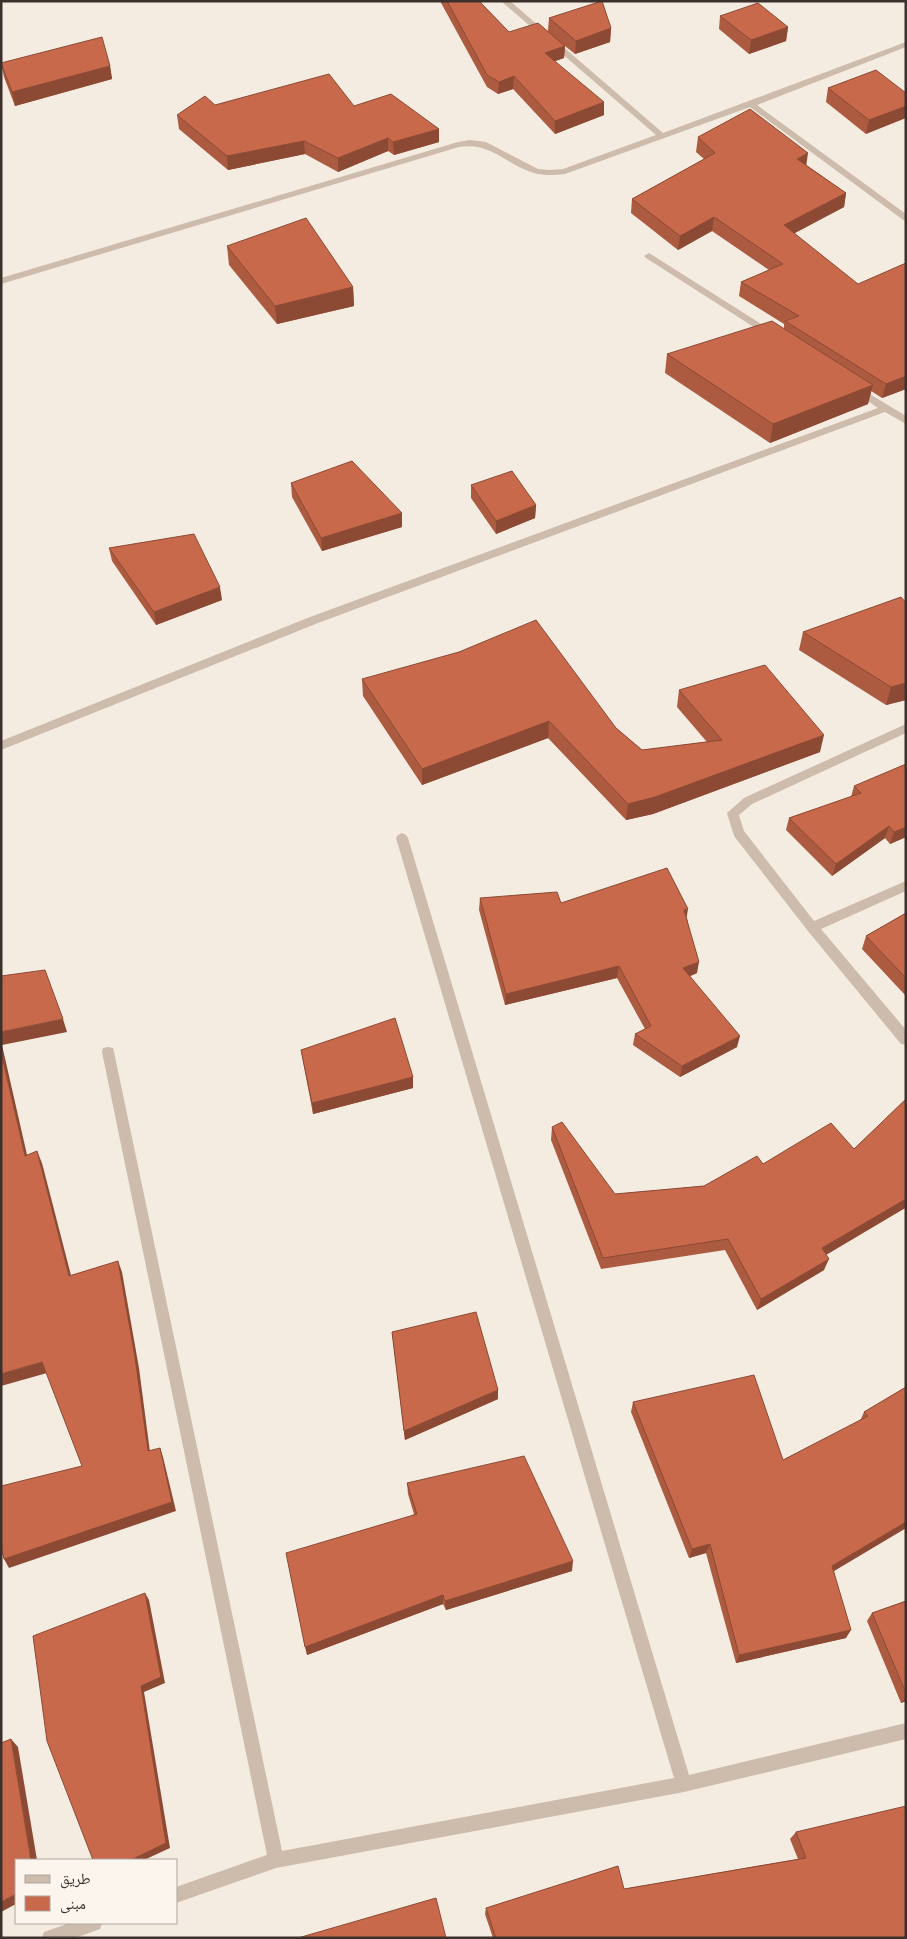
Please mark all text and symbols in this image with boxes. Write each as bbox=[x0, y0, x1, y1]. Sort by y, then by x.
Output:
legend bbox=[15, 1859, 178, 1924]
text: طريق bbox=[60, 1869, 91, 1889]
text: مبنى bbox=[60, 1894, 86, 1914]

